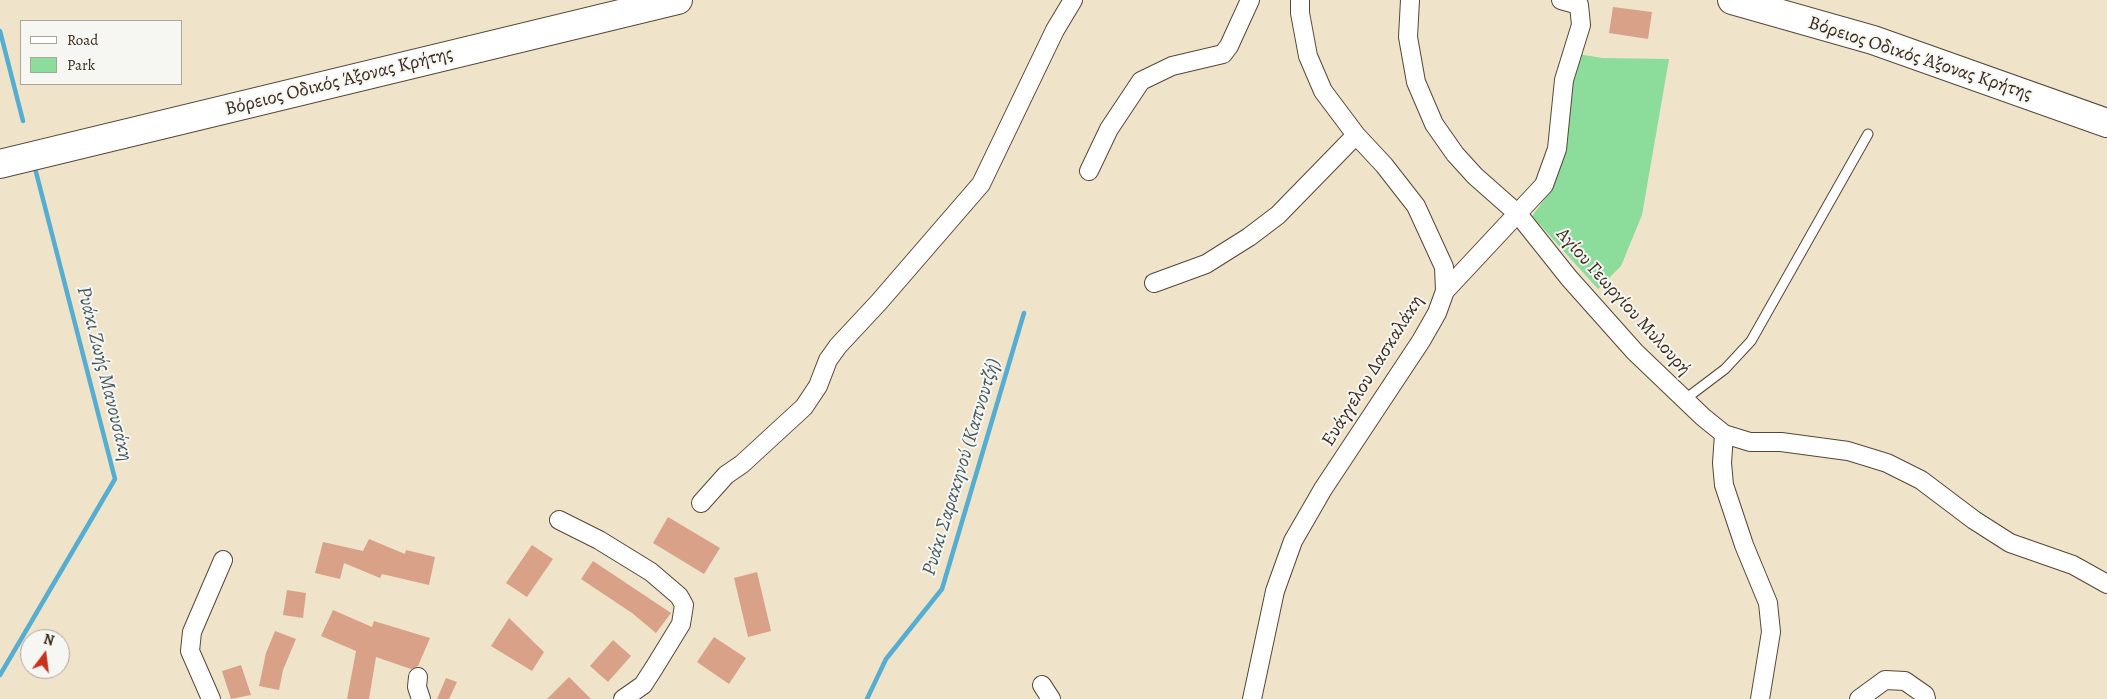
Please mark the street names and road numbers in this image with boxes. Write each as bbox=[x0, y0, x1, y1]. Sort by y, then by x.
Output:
street label: Βόρειος Οδικός Άξονας Κρήτης bbox=[1805, 12, 2035, 106]
street label: Βόρειος Οδικός Άξονας Κρήτης bbox=[223, 43, 455, 121]
street label: Αγίου Γεωργίου Μυλουρή bbox=[1551, 223, 1695, 381]
street label: Ευάγγελου Δασκαλάκη bbox=[1317, 291, 1429, 451]

